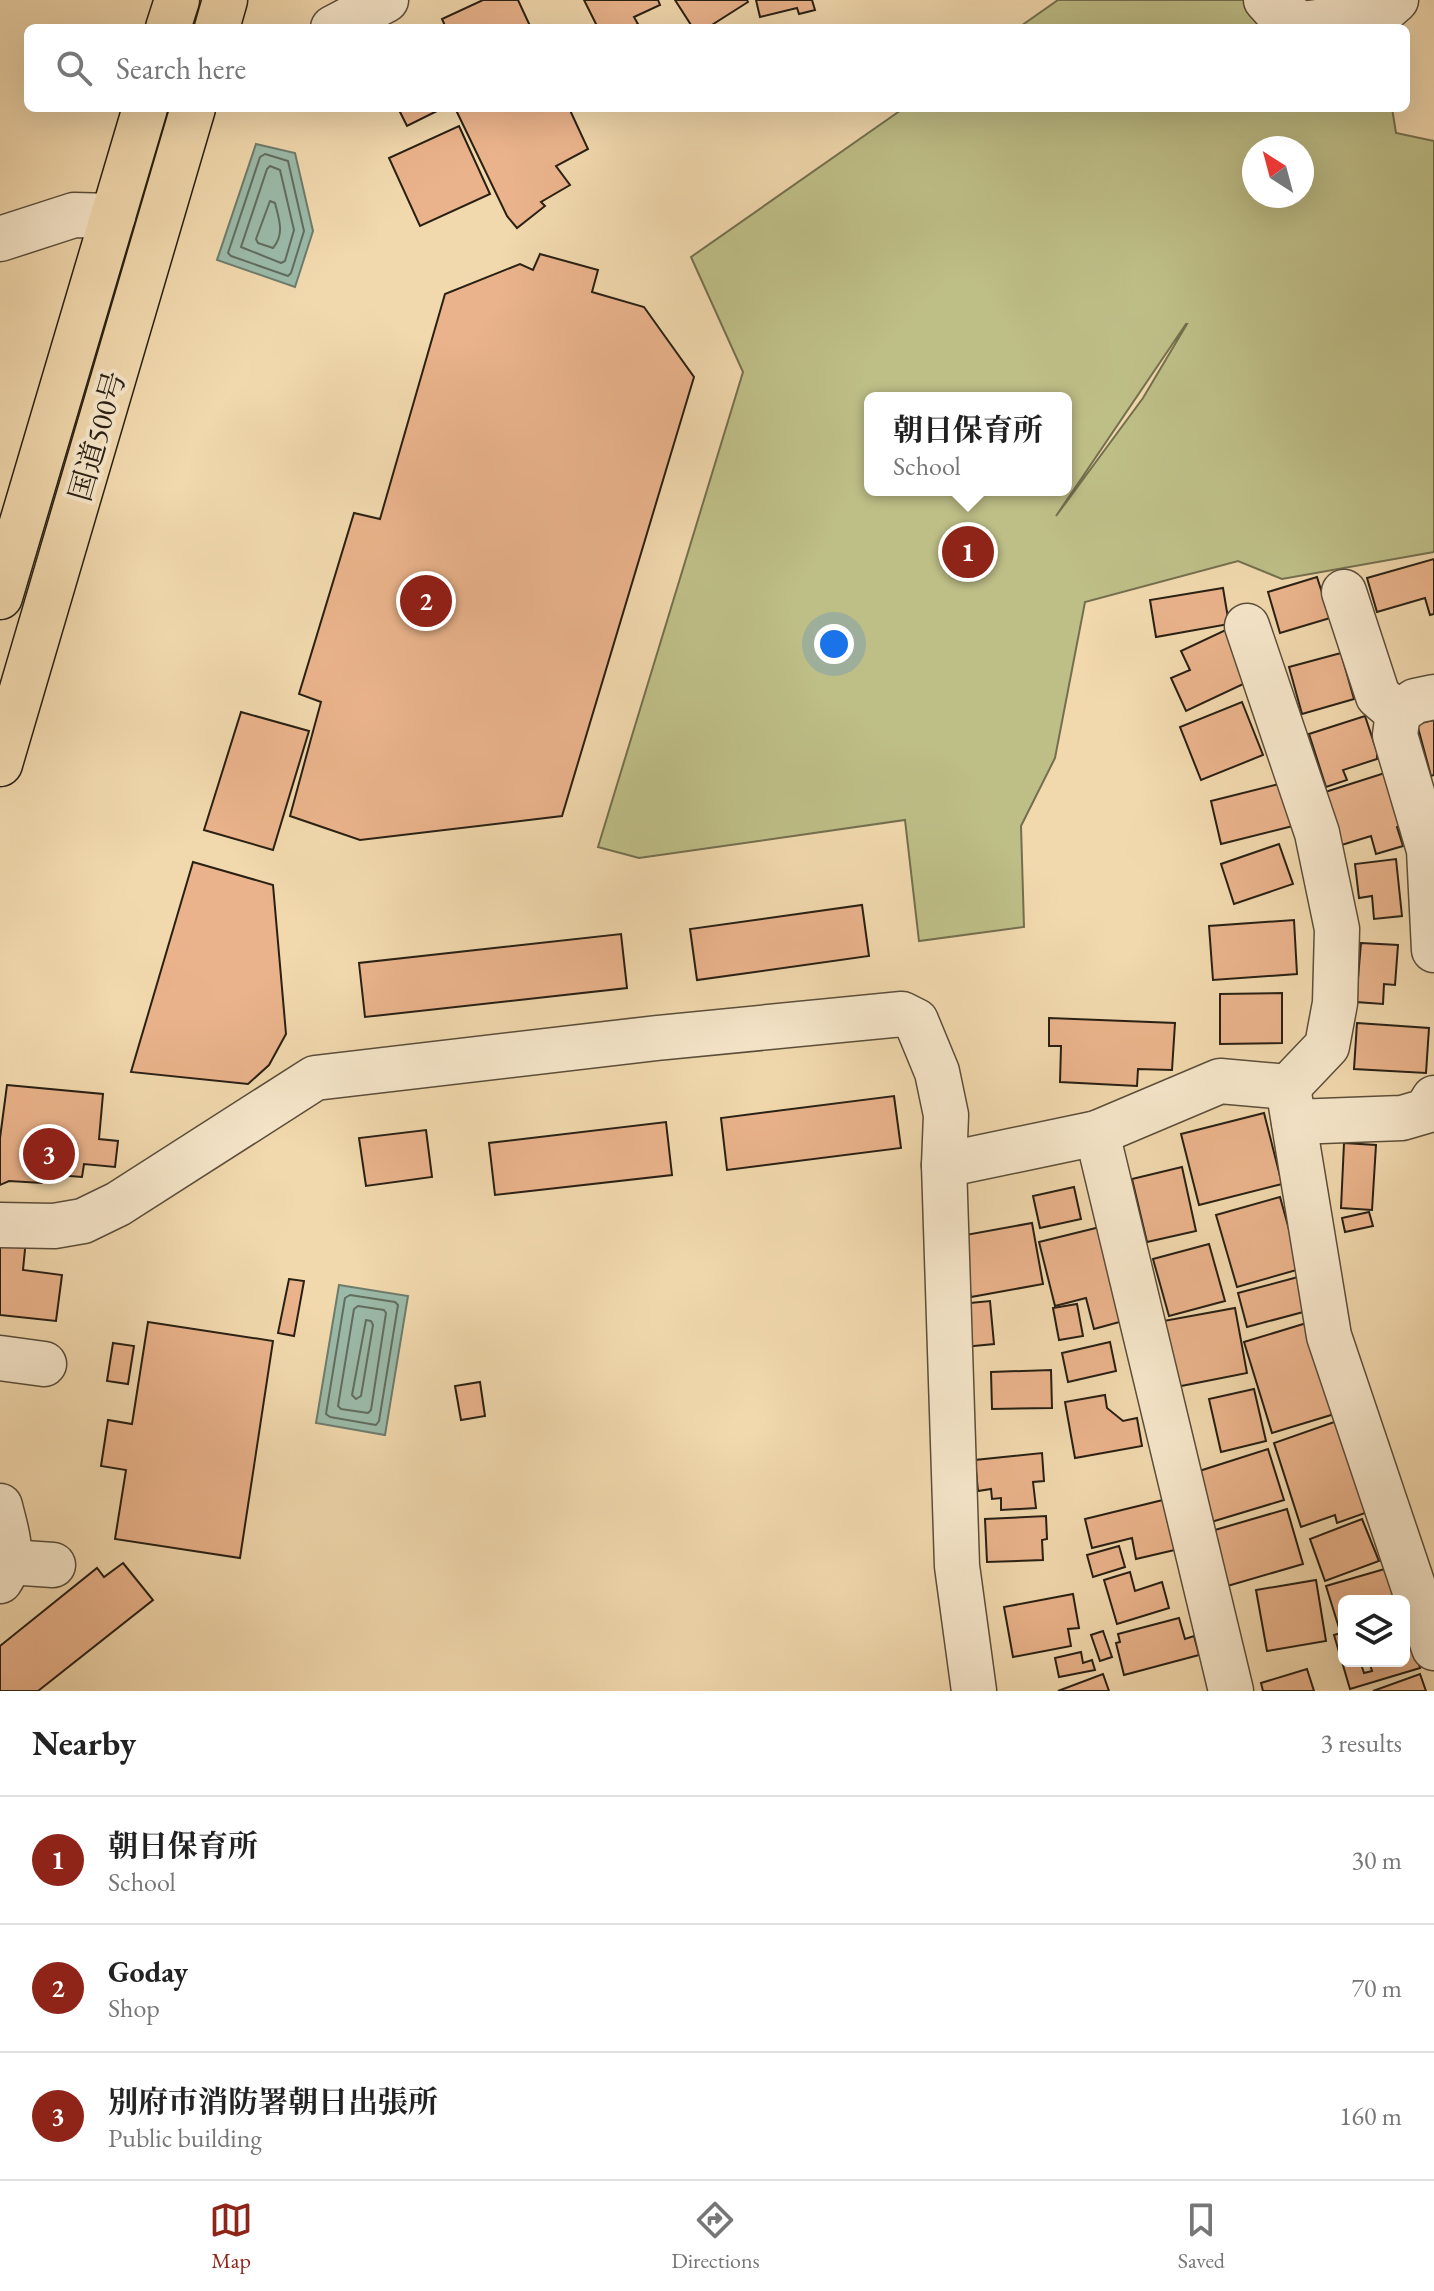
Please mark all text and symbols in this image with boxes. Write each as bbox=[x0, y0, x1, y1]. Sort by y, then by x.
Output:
search box bbox=[24, 24, 1410, 112]
icon: search bbox=[52, 46, 96, 90]
text: Search here bbox=[116, 49, 246, 88]
north arrow bbox=[1242, 136, 1314, 208]
street label: 国道500号 bbox=[60, 367, 134, 505]
popup bbox=[864, 392, 1072, 496]
text: 朝日保育所 bbox=[893, 410, 1043, 449]
text: School bbox=[893, 449, 961, 483]
pin: 1 bbox=[942, 522, 994, 582]
pin: 2 bbox=[400, 571, 452, 631]
your location bbox=[814, 624, 854, 664]
pin: 3 bbox=[23, 1124, 75, 1184]
map controls bbox=[1338, 1595, 1410, 1667]
button: layers bbox=[1338, 1595, 1410, 1667]
text: Nearby bbox=[32, 1721, 136, 1765]
text: 3 results bbox=[1321, 1726, 1402, 1760]
text: 朝日保育所 bbox=[108, 1826, 258, 1865]
text: 1 bbox=[51, 1843, 65, 1877]
text: 30 m bbox=[1352, 1843, 1402, 1877]
text: School bbox=[108, 1865, 176, 1899]
text: Goday bbox=[108, 1952, 188, 1991]
text: 2 bbox=[51, 1971, 65, 2005]
text: 70 m bbox=[1352, 1971, 1402, 2005]
text: Shop bbox=[108, 1991, 160, 2025]
text: 別府市消防署朝日出張所 bbox=[108, 2082, 438, 2121]
text: 3 bbox=[51, 2099, 65, 2133]
text: 160 m bbox=[1339, 2099, 1402, 2133]
text: Public building bbox=[108, 2121, 262, 2155]
tab: Map bbox=[209, 2198, 253, 2275]
tab: Directions bbox=[671, 2198, 760, 2275]
tab: Saved bbox=[1178, 2198, 1225, 2275]

